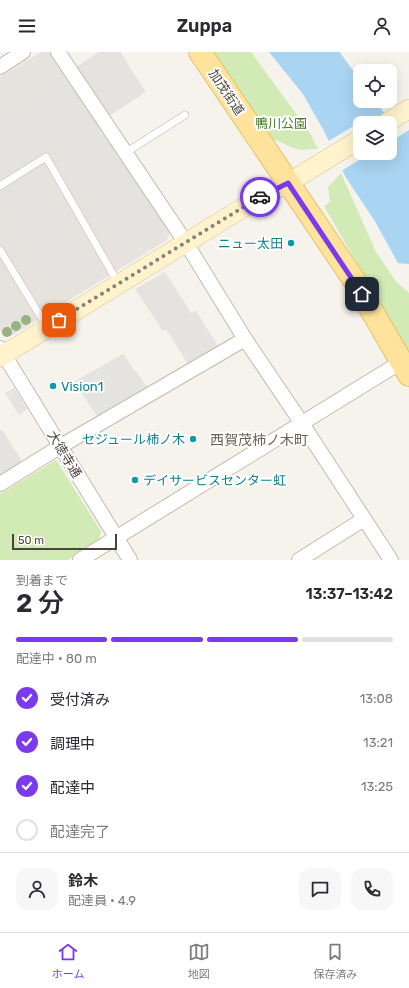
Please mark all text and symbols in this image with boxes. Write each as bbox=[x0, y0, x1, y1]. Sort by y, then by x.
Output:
icon: menu bbox=[16, 15, 38, 37]
text: Zuppa bbox=[177, 15, 232, 37]
icon: person bbox=[371, 15, 393, 37]
map controls bbox=[353, 64, 397, 160]
button: locate bbox=[353, 64, 397, 108]
street label: 加茂街道 bbox=[206, 67, 247, 118]
park label: 鴨川公園 bbox=[255, 116, 307, 131]
button: layers bbox=[353, 116, 397, 160]
courier bbox=[240, 177, 280, 217]
icon: car bbox=[249, 186, 271, 208]
place label: ニュー太田 bbox=[218, 236, 283, 251]
marker: ニュー太田 bbox=[286, 238, 296, 248]
pin bbox=[345, 277, 379, 311]
icon: home bbox=[351, 283, 373, 305]
pin bbox=[42, 303, 76, 337]
icon: bag bbox=[48, 309, 70, 331]
place label: Vision1 bbox=[61, 379, 103, 394]
marker: Vision1 bbox=[48, 381, 58, 391]
street label: 大徳寺通 bbox=[45, 428, 84, 480]
place label: セジュール柿ノ木 bbox=[82, 432, 185, 447]
district label: 西賀茂柿ノ木町 bbox=[210, 432, 308, 449]
marker: セジュール柿ノ木 bbox=[188, 434, 198, 444]
place label: デイサービスセンター虹 bbox=[143, 473, 286, 488]
marker: デイサービスセンター虹 bbox=[130, 475, 140, 485]
scale bar bbox=[12, 532, 117, 551]
text: 50 m bbox=[18, 534, 44, 547]
text: 到着まで bbox=[16, 573, 68, 588]
text: 13:37–13:42 bbox=[306, 585, 393, 603]
text: 2 分 bbox=[16, 588, 64, 619]
text: 配達中 · 80 m bbox=[16, 651, 97, 666]
icon: check bbox=[16, 687, 38, 709]
text: 受付済み bbox=[50, 691, 110, 709]
text: 13:08 bbox=[360, 691, 393, 706]
icon: check bbox=[16, 731, 38, 753]
text: 調理中 bbox=[50, 735, 95, 753]
text: 13:21 bbox=[363, 735, 393, 750]
icon: check bbox=[16, 775, 38, 797]
text: 配達中 bbox=[50, 779, 95, 797]
text: 13:25 bbox=[361, 779, 393, 794]
text: 配達完了 bbox=[50, 823, 110, 841]
button: person bbox=[16, 868, 58, 910]
button: chat bbox=[299, 868, 341, 910]
button: phone bbox=[351, 868, 393, 910]
text: 鈴木 bbox=[68, 872, 98, 890]
text: 配達員 · 4.9 bbox=[68, 893, 136, 908]
tab: ホーム bbox=[52, 941, 84, 981]
tab: 地図 bbox=[188, 941, 210, 981]
tab: 保存済み bbox=[313, 941, 357, 981]

